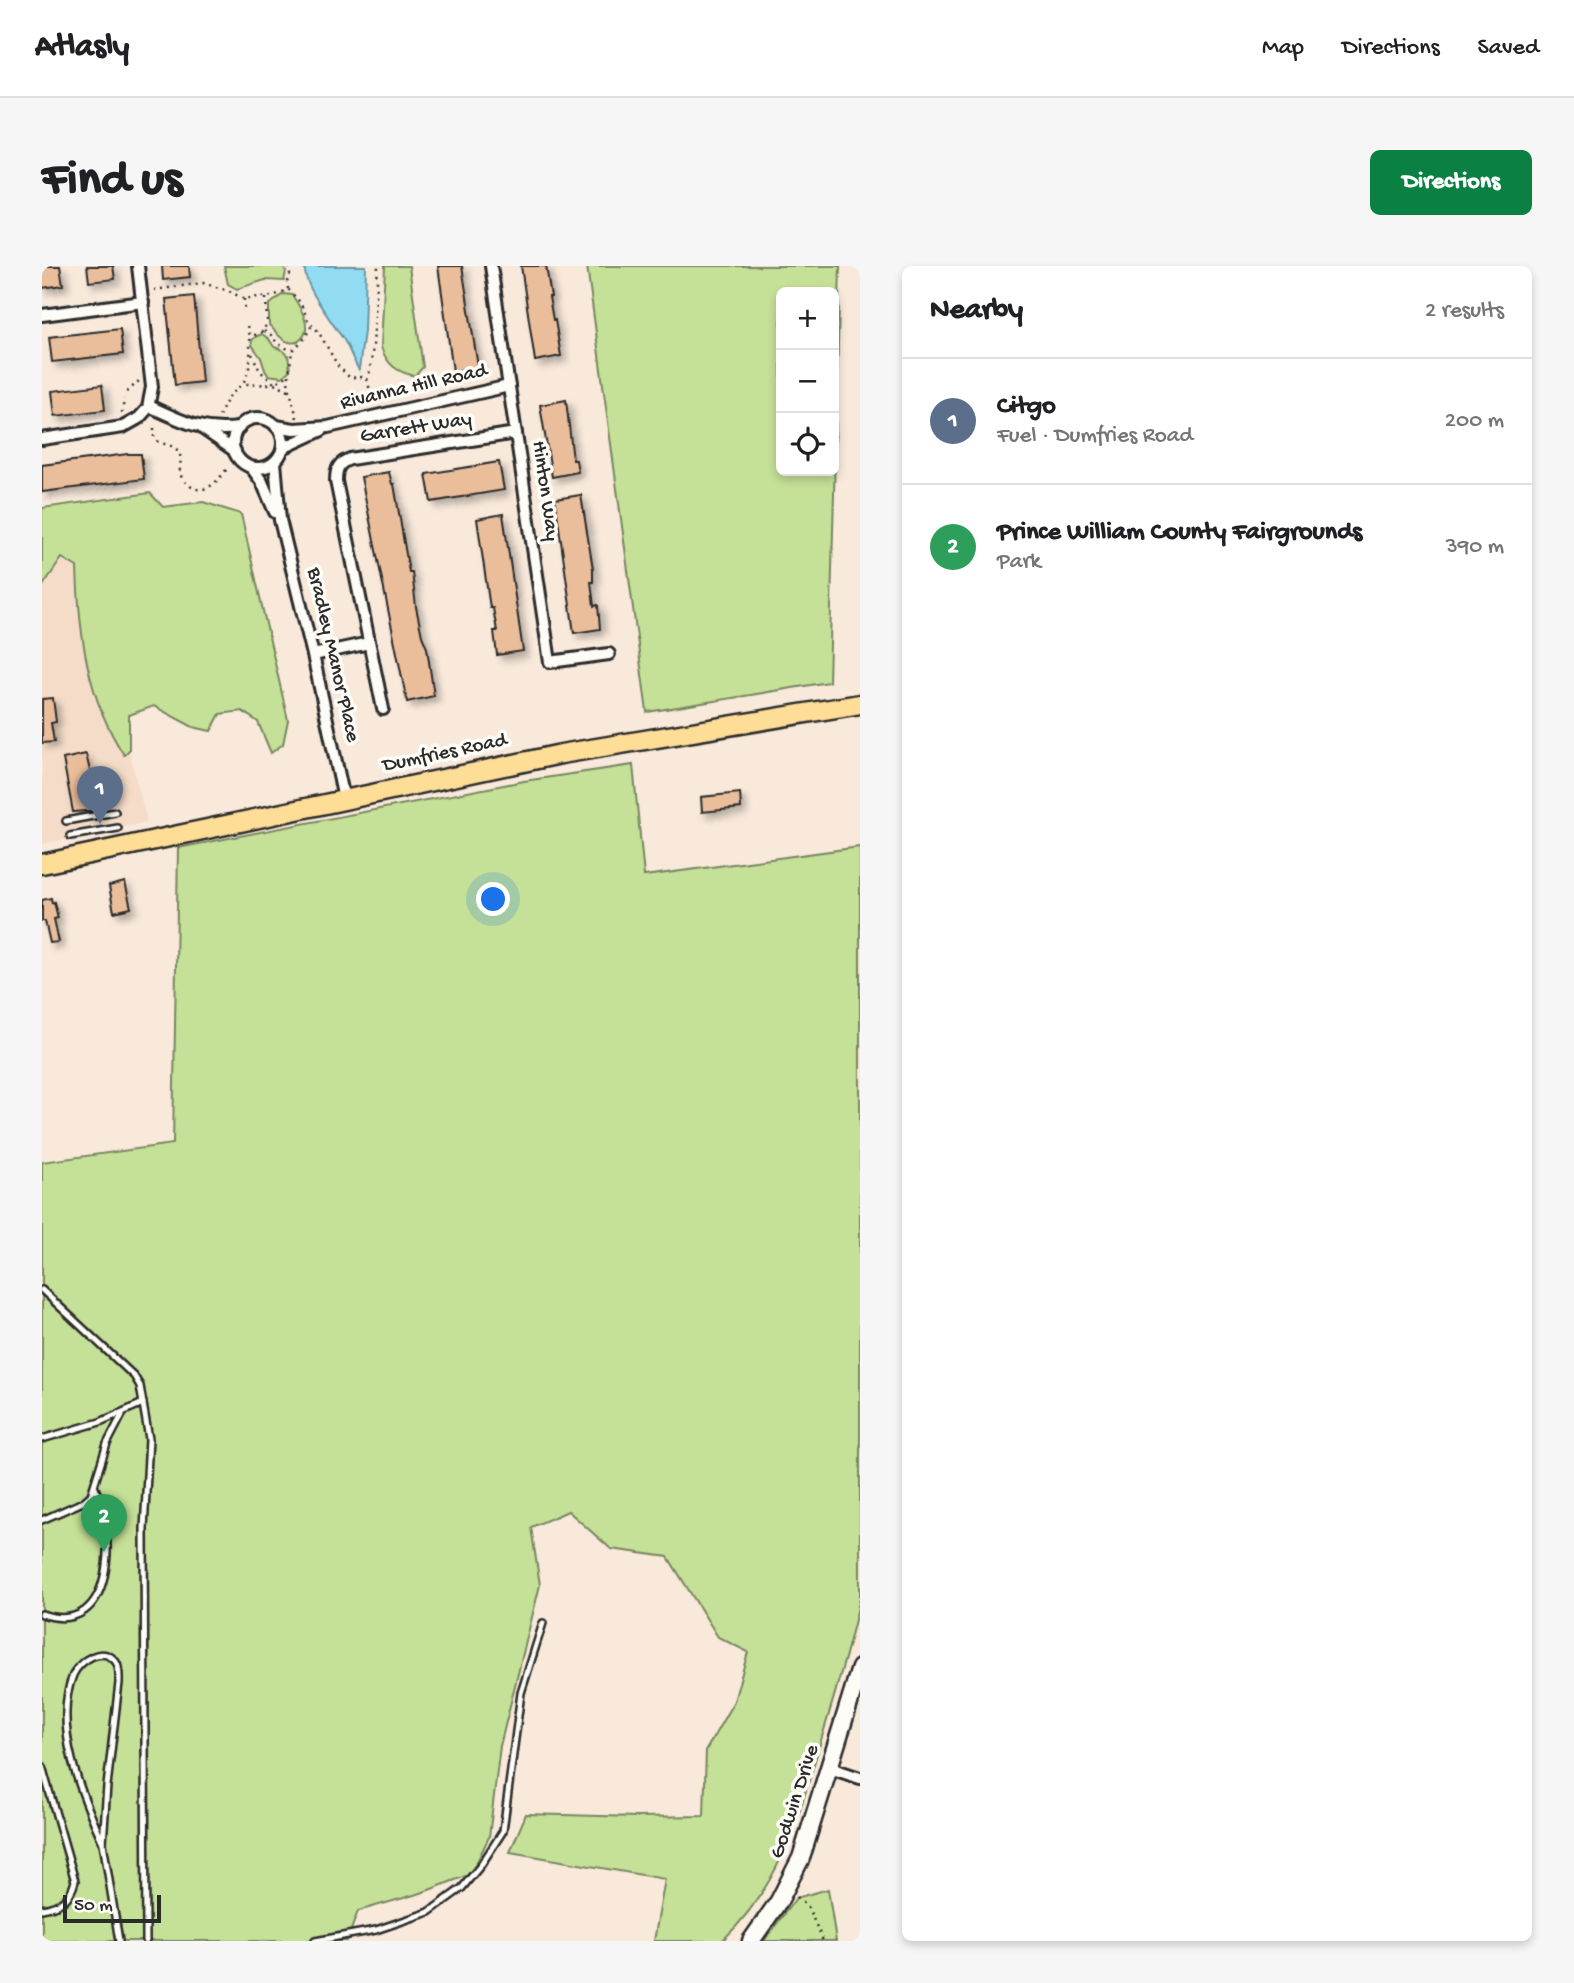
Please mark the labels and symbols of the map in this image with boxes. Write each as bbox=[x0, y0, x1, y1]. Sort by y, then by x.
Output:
street label: Rivanna Hill Road bbox=[338, 359, 491, 417]
street label: Garrett Way bbox=[358, 408, 474, 450]
street label: Hinton Way bbox=[525, 439, 563, 543]
street label: Bradley Manor Place bbox=[300, 564, 364, 746]
street label: Dumfries Road bbox=[379, 728, 511, 780]
pin: 1 bbox=[77, 766, 123, 824]
your location bbox=[476, 882, 510, 916]
pin: 2 bbox=[81, 1494, 127, 1552]
street label: Godwin Drive bbox=[766, 1741, 826, 1862]
scale bar bbox=[63, 1892, 161, 1924]

